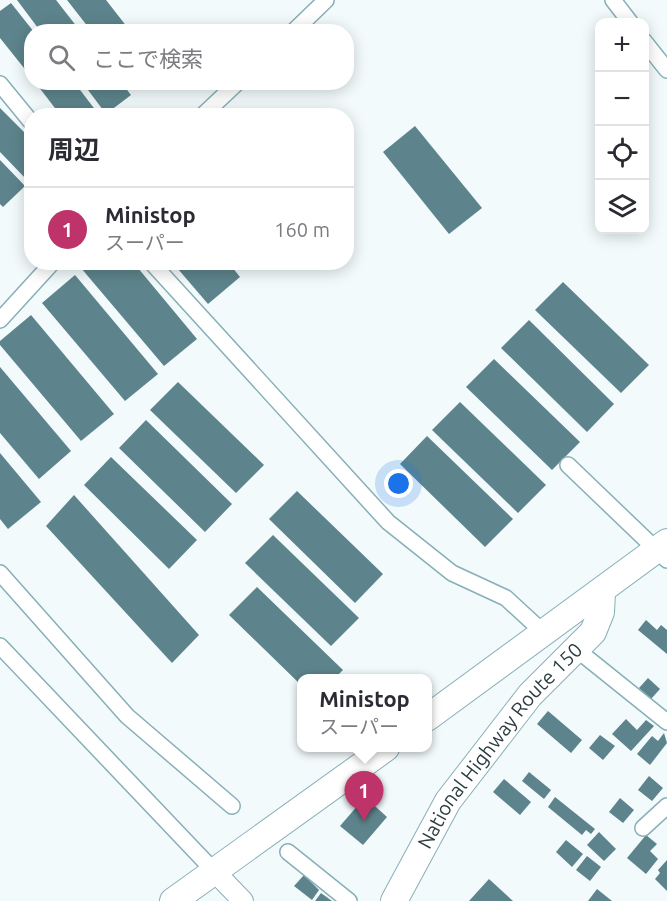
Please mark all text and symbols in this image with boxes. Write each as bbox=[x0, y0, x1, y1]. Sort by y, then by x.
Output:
map controls bbox=[595, 18, 649, 234]
button: + bbox=[595, 18, 649, 72]
search box bbox=[24, 24, 354, 90]
icon: search bbox=[45, 41, 78, 74]
text: ここで検索 bbox=[93, 46, 203, 71]
button: − bbox=[595, 72, 649, 126]
button: locate bbox=[595, 126, 649, 180]
text: 周辺 bbox=[48, 135, 100, 164]
button: layers bbox=[595, 180, 649, 234]
text: Ministop bbox=[105, 202, 196, 227]
text: 1 bbox=[62, 218, 73, 241]
text: 160 m bbox=[274, 218, 330, 241]
text: スーパー bbox=[105, 231, 185, 254]
your location bbox=[384, 469, 413, 498]
street label: National Highway Route 150 bbox=[413, 638, 587, 852]
popup bbox=[297, 674, 432, 752]
text: Ministop bbox=[319, 686, 410, 711]
text: スーパー bbox=[319, 715, 399, 738]
pin: 1 bbox=[344, 772, 384, 821]

